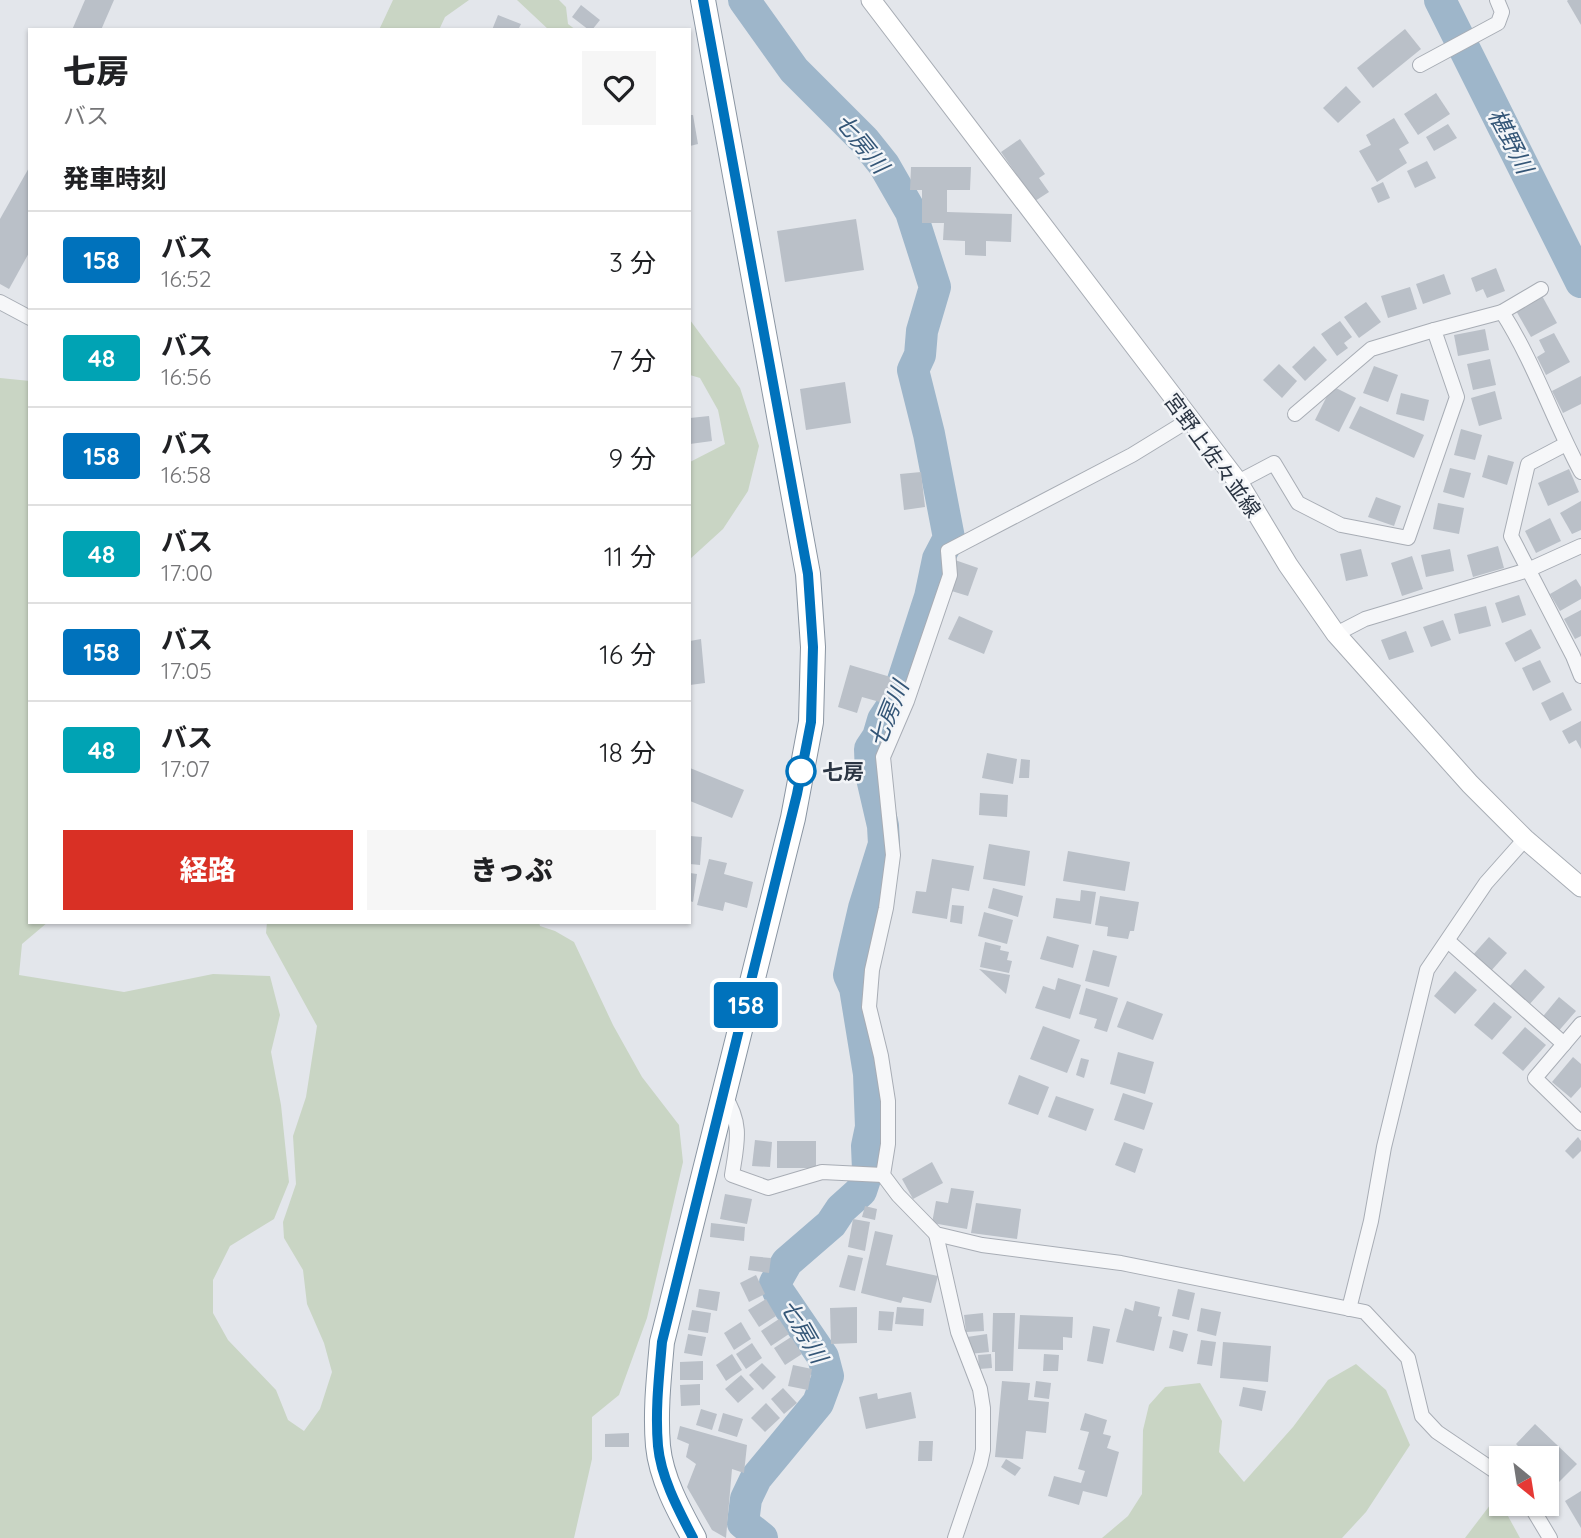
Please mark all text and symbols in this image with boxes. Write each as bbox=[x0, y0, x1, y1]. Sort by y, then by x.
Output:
text: 七房 bbox=[63, 50, 129, 91]
button: heart bbox=[582, 51, 656, 125]
text: バス bbox=[63, 101, 109, 130]
water label: 椹野川 bbox=[1482, 104, 1541, 181]
water label: 七房川 bbox=[829, 107, 897, 181]
text: 発車時刻 bbox=[63, 162, 167, 195]
text: バス bbox=[161, 231, 213, 264]
text: 158 bbox=[83, 245, 120, 275]
text: 3 分 bbox=[609, 246, 656, 279]
text: 16:52 bbox=[161, 264, 211, 293]
text: バス bbox=[161, 329, 213, 362]
text: 48 bbox=[88, 343, 115, 373]
text: 7 分 bbox=[610, 344, 656, 377]
text: 16:56 bbox=[161, 362, 211, 391]
street label: 宮野上佐々並線 bbox=[1159, 388, 1267, 522]
text: バス bbox=[161, 427, 213, 460]
text: 158 bbox=[83, 441, 120, 471]
text: 9 分 bbox=[608, 442, 656, 475]
text: 16:58 bbox=[161, 460, 211, 489]
text: バス bbox=[161, 525, 213, 558]
text: 48 bbox=[88, 539, 115, 569]
text: 11 分 bbox=[604, 540, 656, 573]
text: 17:00 bbox=[161, 558, 213, 587]
text: バス bbox=[161, 623, 213, 656]
text: 158 bbox=[83, 637, 120, 667]
text: 16 分 bbox=[599, 638, 656, 671]
text: 17:05 bbox=[161, 656, 212, 685]
water label: 七房川 bbox=[862, 674, 915, 751]
text: バス bbox=[161, 721, 213, 754]
text: 48 bbox=[88, 735, 115, 765]
text: 18 分 bbox=[599, 736, 656, 769]
text: 17:07 bbox=[161, 754, 210, 783]
marker: 七房 bbox=[786, 756, 816, 786]
place label: 七房 bbox=[822, 758, 864, 784]
button: 経路 bbox=[63, 830, 353, 910]
button: きっぷ bbox=[367, 830, 656, 910]
line badge: 158 bbox=[706, 982, 786, 1028]
text: 158 bbox=[728, 990, 764, 1020]
water label: 七房川 bbox=[774, 1294, 835, 1371]
north arrow bbox=[1489, 1446, 1559, 1516]
map controls bbox=[1489, 1446, 1559, 1516]

